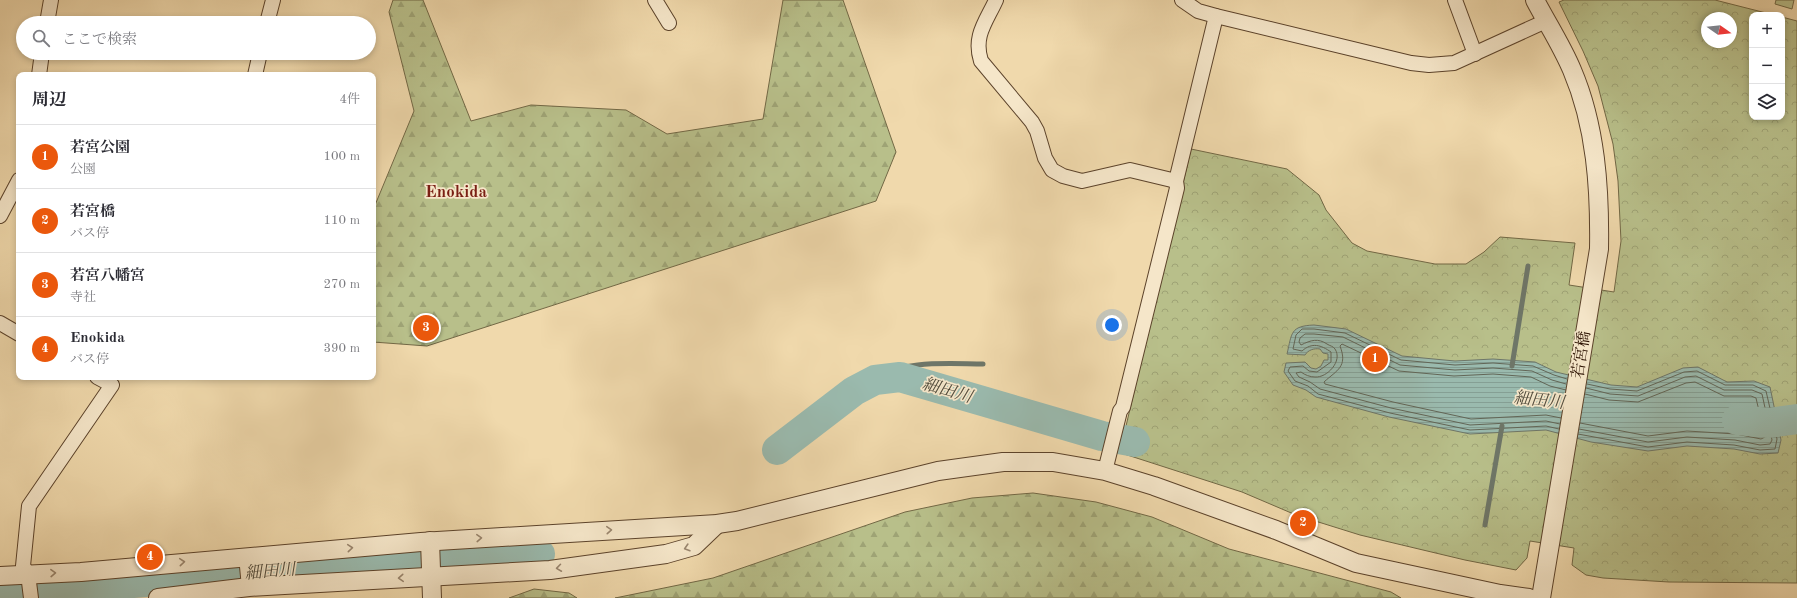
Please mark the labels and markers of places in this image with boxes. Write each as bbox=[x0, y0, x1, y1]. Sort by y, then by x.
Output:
pin: 3 bbox=[413, 313, 439, 343]
pin: 1 bbox=[1362, 344, 1388, 374]
pin: 2 bbox=[1290, 508, 1316, 538]
pin: 4 bbox=[137, 542, 163, 572]

